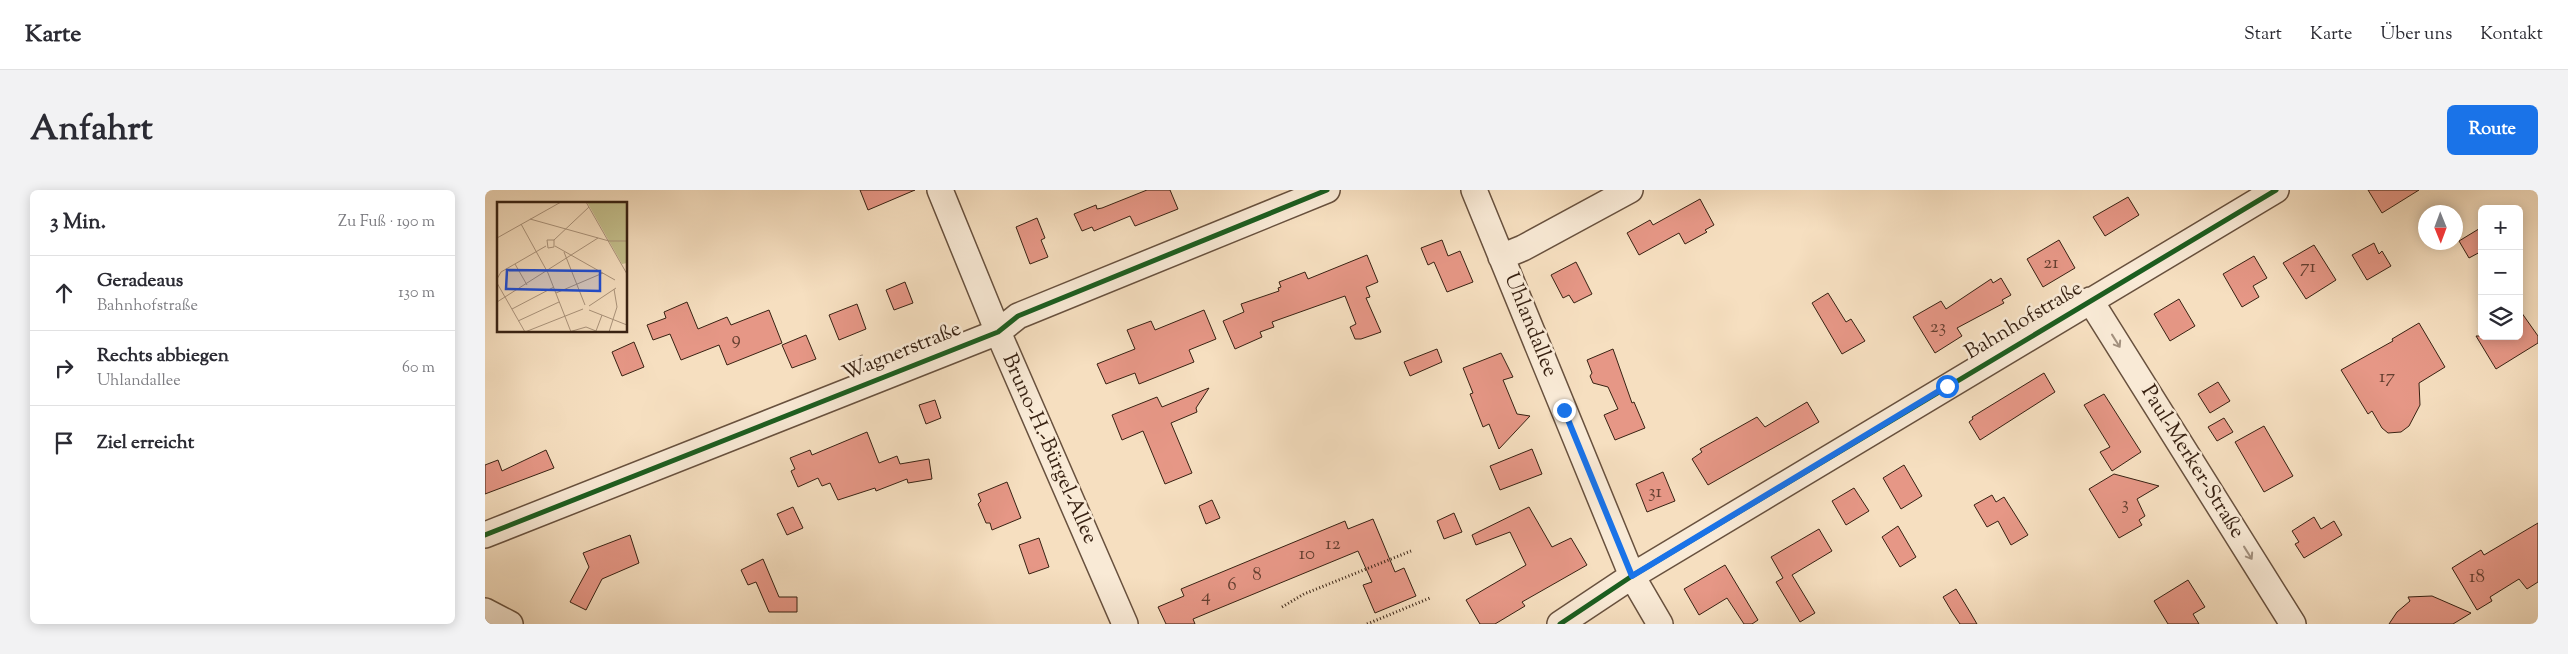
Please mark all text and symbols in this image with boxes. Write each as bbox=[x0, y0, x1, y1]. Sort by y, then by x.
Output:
text: Karte bbox=[25, 18, 82, 52]
text: Start bbox=[2244, 22, 2282, 48]
text: Karte bbox=[2310, 22, 2352, 48]
text: Über uns bbox=[2380, 22, 2452, 48]
text: Kontakt bbox=[2480, 22, 2543, 48]
text: Anfahrt bbox=[30, 105, 153, 156]
button: Route bbox=[2447, 105, 2538, 155]
inset map bbox=[497, 202, 627, 332]
north arrow bbox=[2418, 205, 2463, 250]
map controls bbox=[2478, 205, 2523, 340]
button: + bbox=[2478, 205, 2523, 250]
text: 3 Min. bbox=[50, 208, 106, 238]
text: Zu Fuß · 190 m bbox=[338, 211, 435, 234]
house number: 21 bbox=[2043, 250, 2059, 277]
button: − bbox=[2478, 250, 2523, 295]
house number: 71 bbox=[2300, 254, 2317, 281]
text: Geradeaus bbox=[97, 268, 183, 295]
street label: Uhlandallee bbox=[1496, 268, 1564, 382]
street label: Bahnhofstraße bbox=[1960, 274, 2088, 368]
icon: ahead bbox=[50, 279, 78, 307]
text: 130 m bbox=[398, 282, 435, 305]
text: Bahnhofstraße bbox=[97, 295, 198, 318]
button: layers bbox=[2478, 295, 2523, 340]
house number: 23 bbox=[1930, 314, 1946, 341]
street label: Wagnerstraße bbox=[838, 315, 966, 389]
house number: 9 bbox=[731, 326, 741, 353]
one-way arrow bbox=[2112, 334, 2122, 348]
text: Rechts abbiegen bbox=[97, 343, 229, 370]
street label: Bruno-H.-Bürgel-Allee bbox=[994, 349, 1104, 549]
icon: right bbox=[50, 354, 78, 382]
text: 60 m bbox=[402, 357, 435, 380]
house number: 17 bbox=[2379, 364, 2395, 391]
text: Uhlandallee bbox=[97, 370, 181, 393]
route start bbox=[1936, 375, 1959, 398]
street label: Paul-Merker-Straße bbox=[2133, 379, 2251, 545]
route end bbox=[1553, 399, 1576, 422]
icon: arrive bbox=[50, 429, 78, 457]
text: Ziel erreicht bbox=[97, 430, 194, 457]
house number: 31 bbox=[1648, 479, 1663, 506]
house number: 3 bbox=[2121, 491, 2129, 518]
house number: 12 bbox=[1325, 531, 1341, 558]
house number: 10 bbox=[1299, 541, 1315, 568]
one-way arrow bbox=[2244, 546, 2254, 560]
house number: 8 bbox=[1252, 562, 1262, 589]
house number: 18 bbox=[2469, 564, 2485, 591]
house number: 6 bbox=[1227, 572, 1237, 599]
house number: 4 bbox=[1201, 583, 1211, 610]

